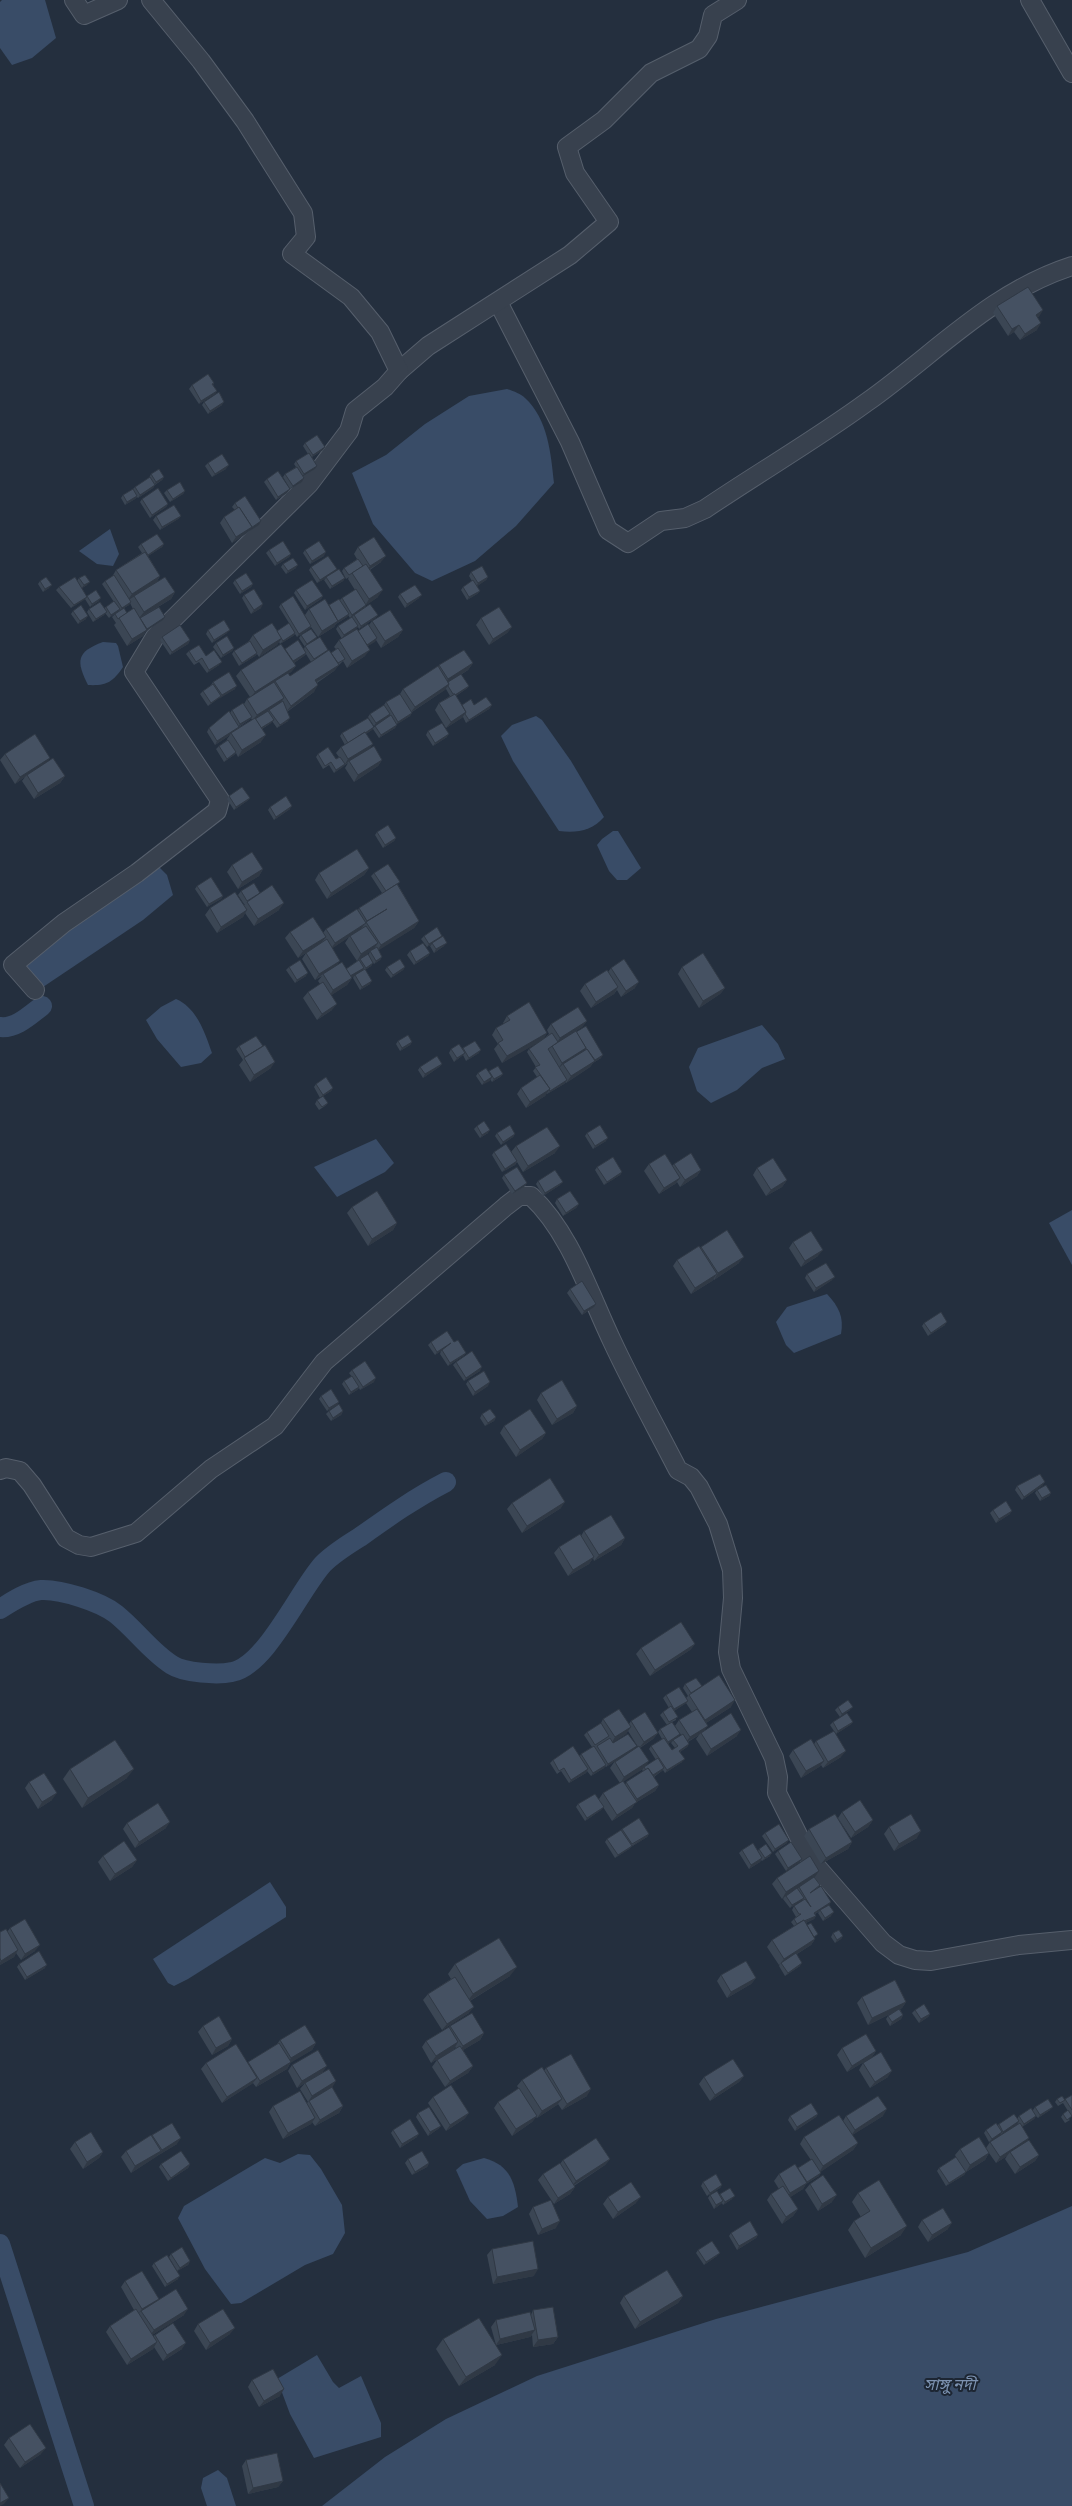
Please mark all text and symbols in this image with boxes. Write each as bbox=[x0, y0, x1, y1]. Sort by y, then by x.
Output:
water label: সাঙ্গু নদী bbox=[924, 2375, 978, 2395]

